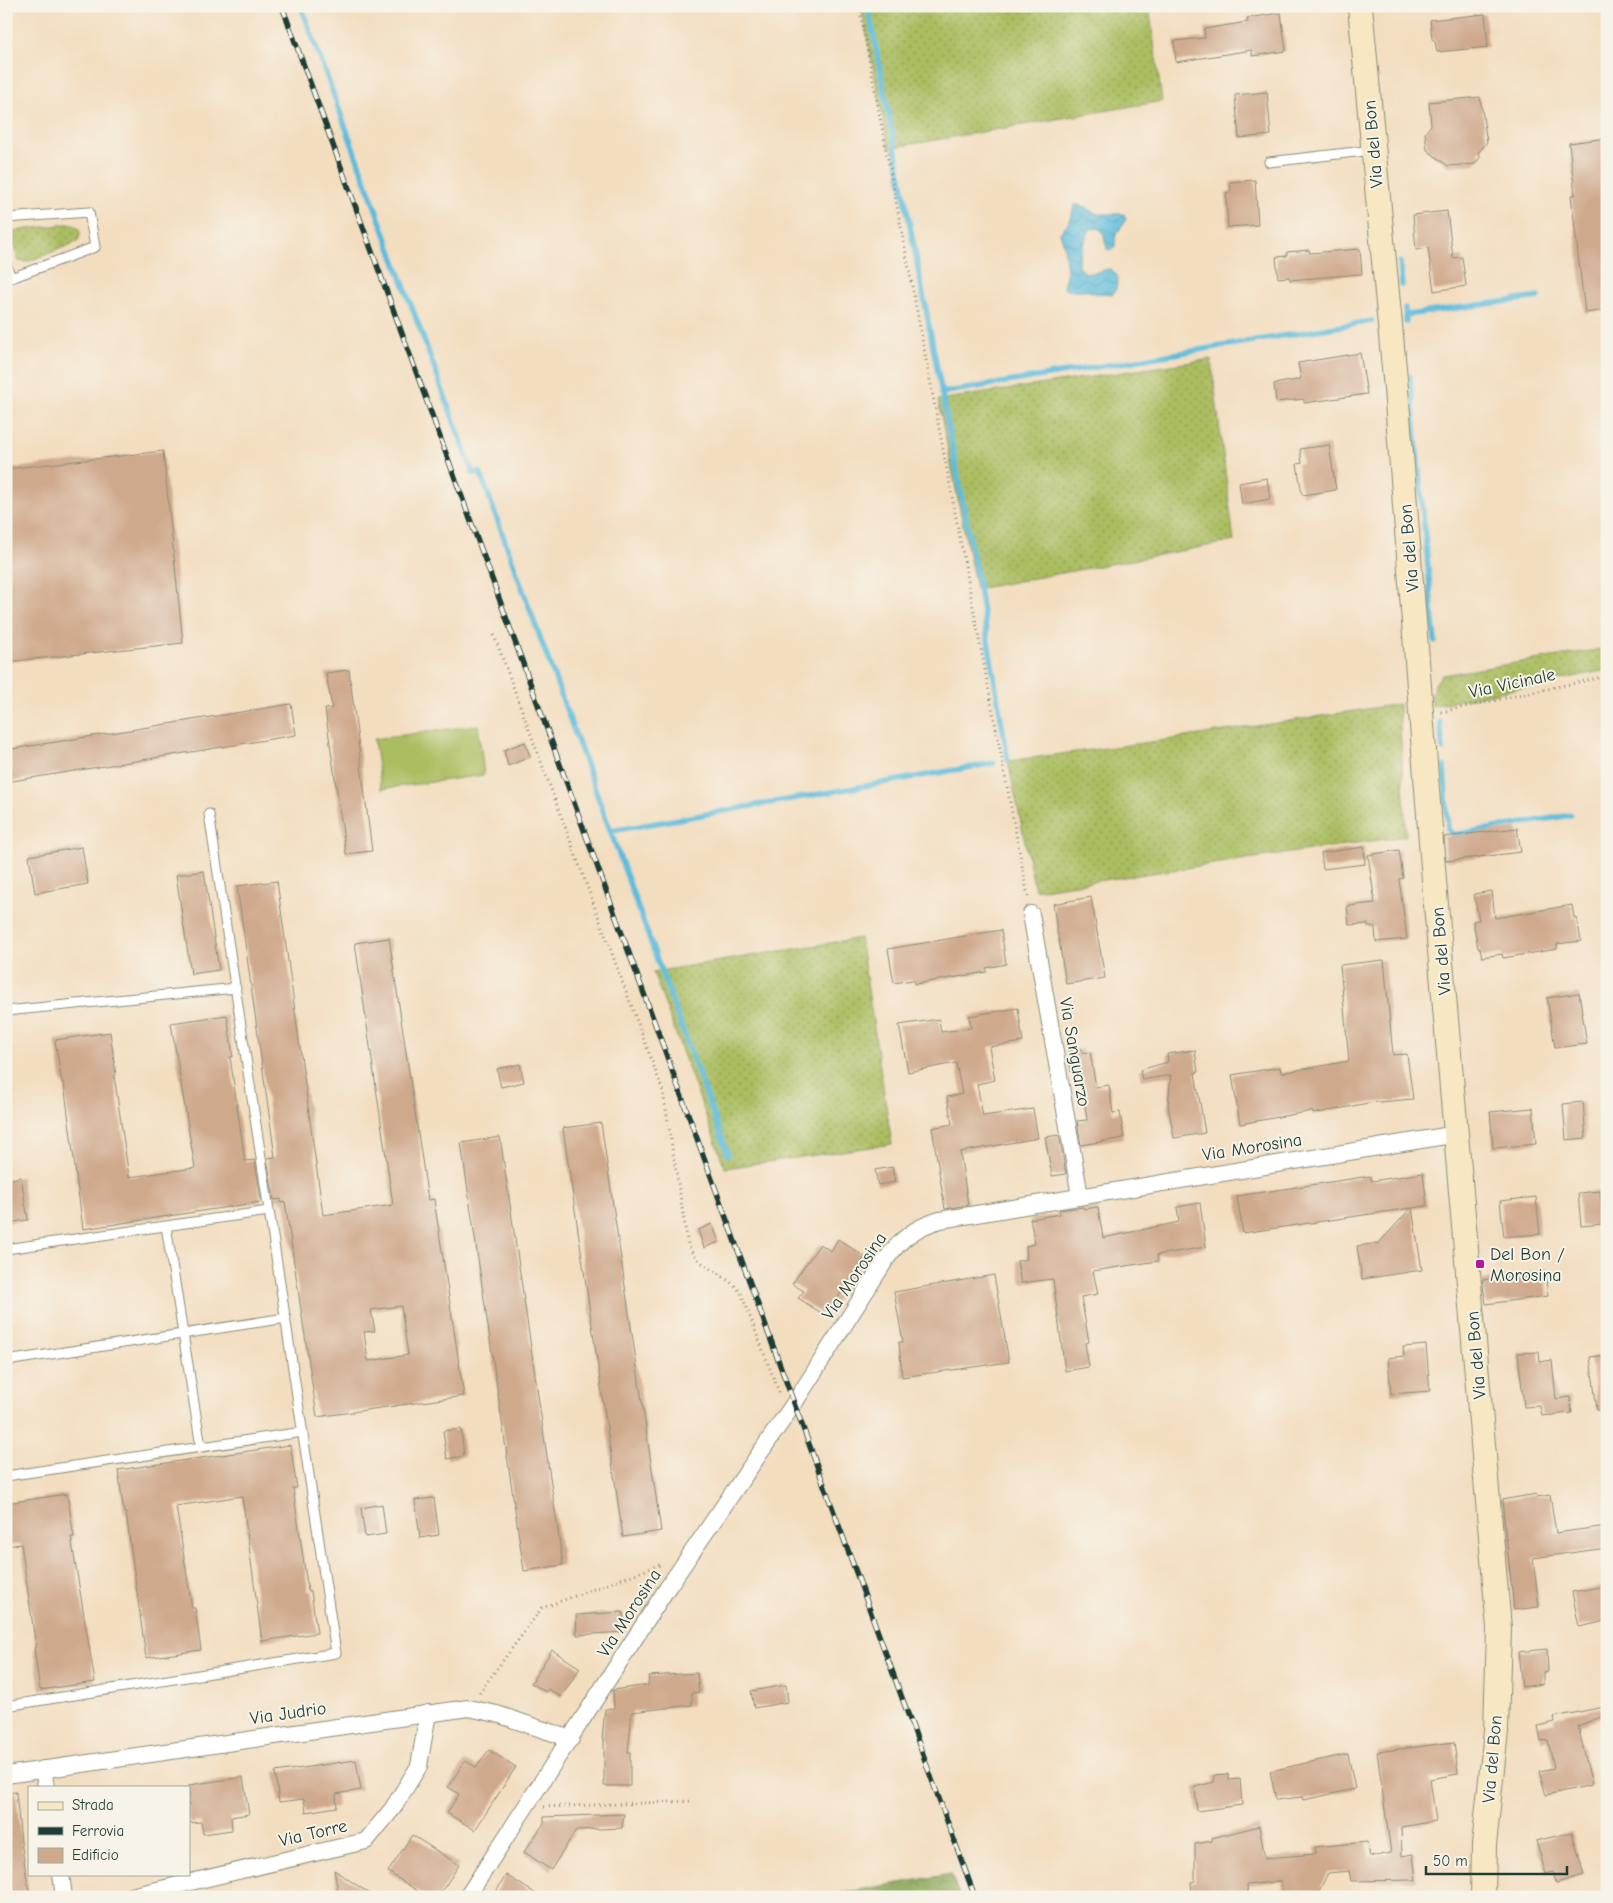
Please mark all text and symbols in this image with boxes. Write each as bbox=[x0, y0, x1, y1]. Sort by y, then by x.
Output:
street label: Via del Bon bbox=[1359, 99, 1388, 189]
street label: Via del Bon bbox=[1395, 503, 1424, 593]
street label: Via Vicinale bbox=[1467, 664, 1557, 703]
street label: Via del Bon bbox=[1427, 906, 1456, 996]
street label: Via Sanguarzo bbox=[1055, 996, 1094, 1108]
street label: Via Morosina bbox=[1201, 1129, 1303, 1166]
street label: Via Morosina bbox=[818, 1229, 891, 1324]
place label: Del Bon / Morosina bbox=[1490, 1244, 1565, 1286]
marker: Del Bon / Morosina bbox=[1474, 1258, 1486, 1270]
street label: Via del Bon bbox=[1462, 1310, 1491, 1400]
street label: Via Morosina bbox=[593, 1565, 666, 1661]
street label: Via Judrio bbox=[249, 1698, 328, 1729]
street label: Via del Bon bbox=[1478, 1714, 1507, 1804]
legend bbox=[28, 1786, 190, 1876]
text: Strada bbox=[72, 1796, 114, 1814]
street label: Via Torre bbox=[277, 1815, 349, 1852]
text: Ferrovia bbox=[72, 1822, 124, 1840]
scale bar bbox=[1426, 1843, 1567, 1875]
text: Edificio bbox=[72, 1846, 119, 1864]
text: 50 m bbox=[1433, 1852, 1468, 1870]

